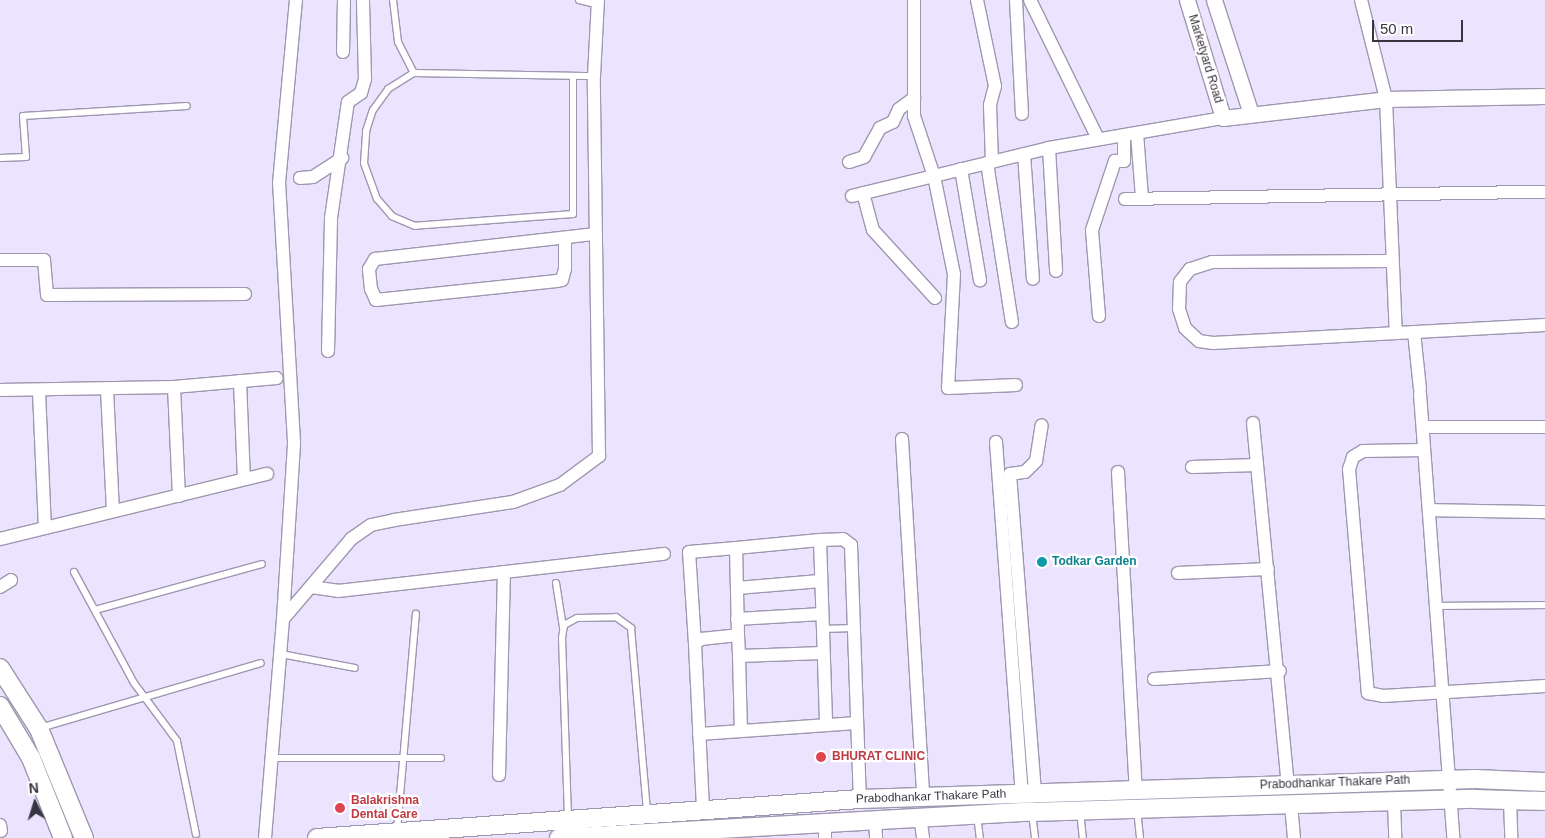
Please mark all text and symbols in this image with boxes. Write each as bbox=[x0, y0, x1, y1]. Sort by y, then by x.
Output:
scale bar bbox=[1375, 10, 1466, 42]
street label: Marketyard Road bbox=[1185, 13, 1225, 105]
text: 50 m bbox=[1380, 20, 1413, 37]
place label: Todkar Garden bbox=[1052, 555, 1136, 569]
marker: Todkar Garden bbox=[1036, 556, 1048, 568]
marker: BHURAT CLINIC bbox=[814, 750, 828, 764]
place label: BHURAT CLINIC bbox=[832, 750, 925, 764]
street label: Prabodhankar Thakare Path bbox=[1259, 773, 1411, 793]
north arrow bbox=[10, 778, 60, 828]
text: N bbox=[28, 780, 39, 796]
street label: Prabodhankar Thakare Path bbox=[855, 787, 1007, 807]
place label: Balakrishna Dental Care bbox=[351, 794, 419, 822]
marker: Balakrishna Dental Care bbox=[333, 801, 347, 815]

